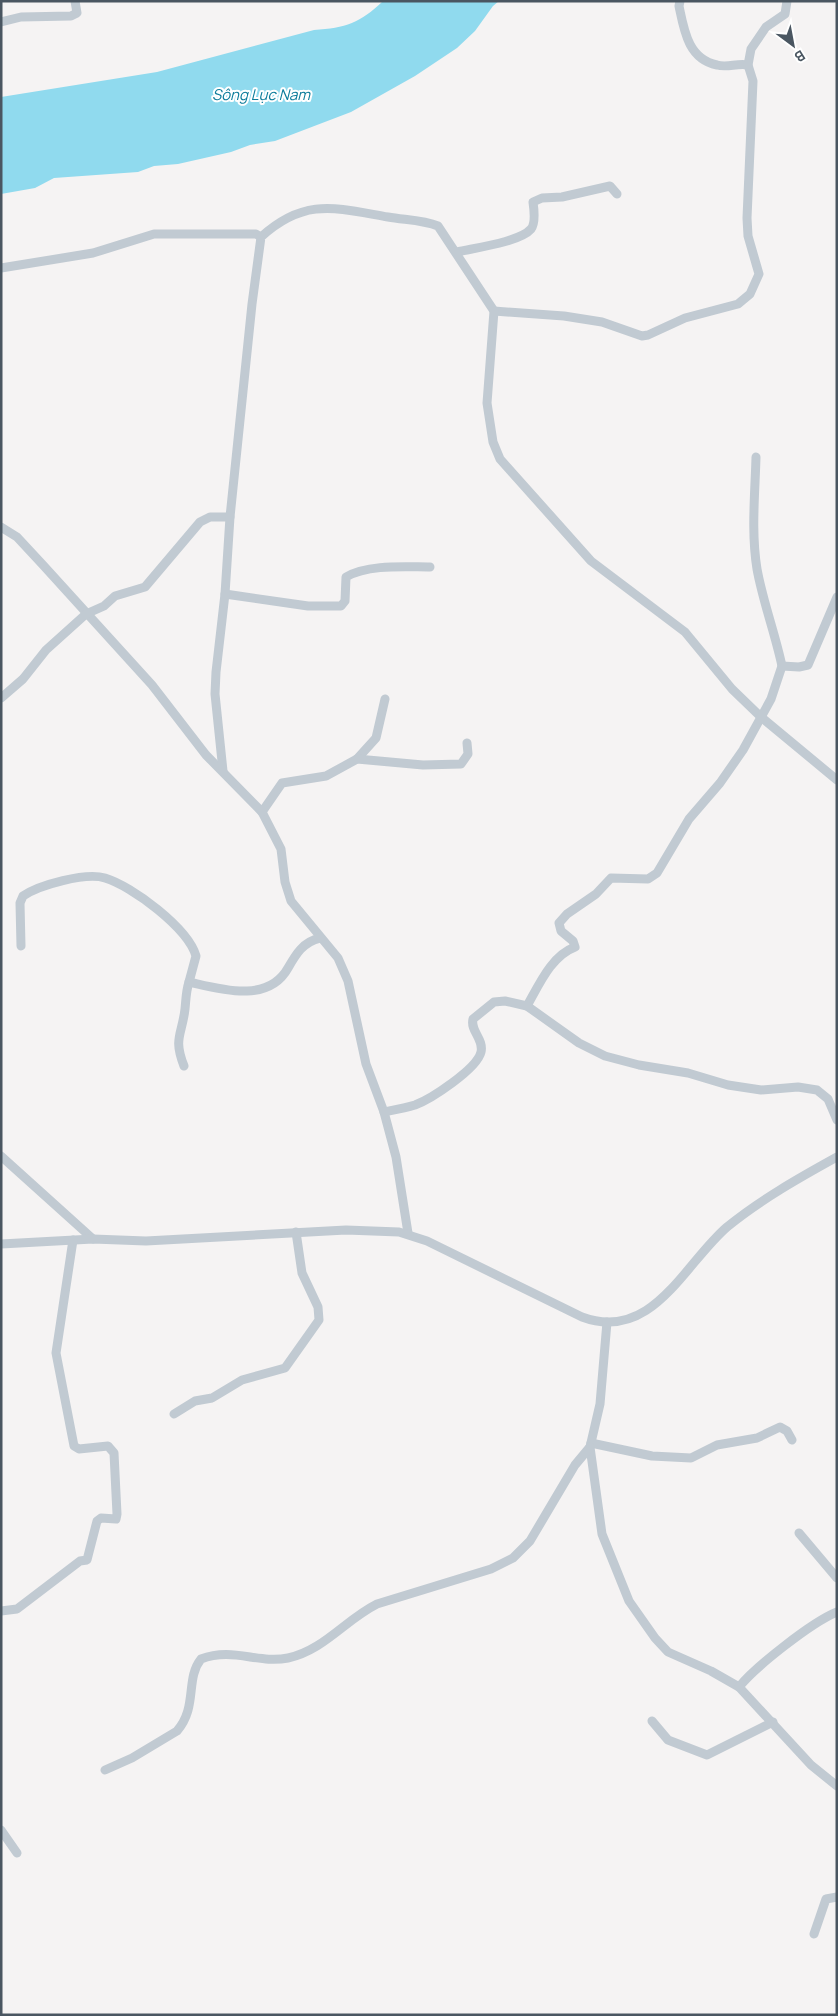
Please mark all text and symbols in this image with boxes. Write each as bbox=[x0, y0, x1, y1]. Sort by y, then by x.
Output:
north arrow bbox=[768, 20, 818, 70]
text: B bbox=[791, 46, 809, 67]
water label: Sông Lục Nam bbox=[212, 84, 311, 105]

